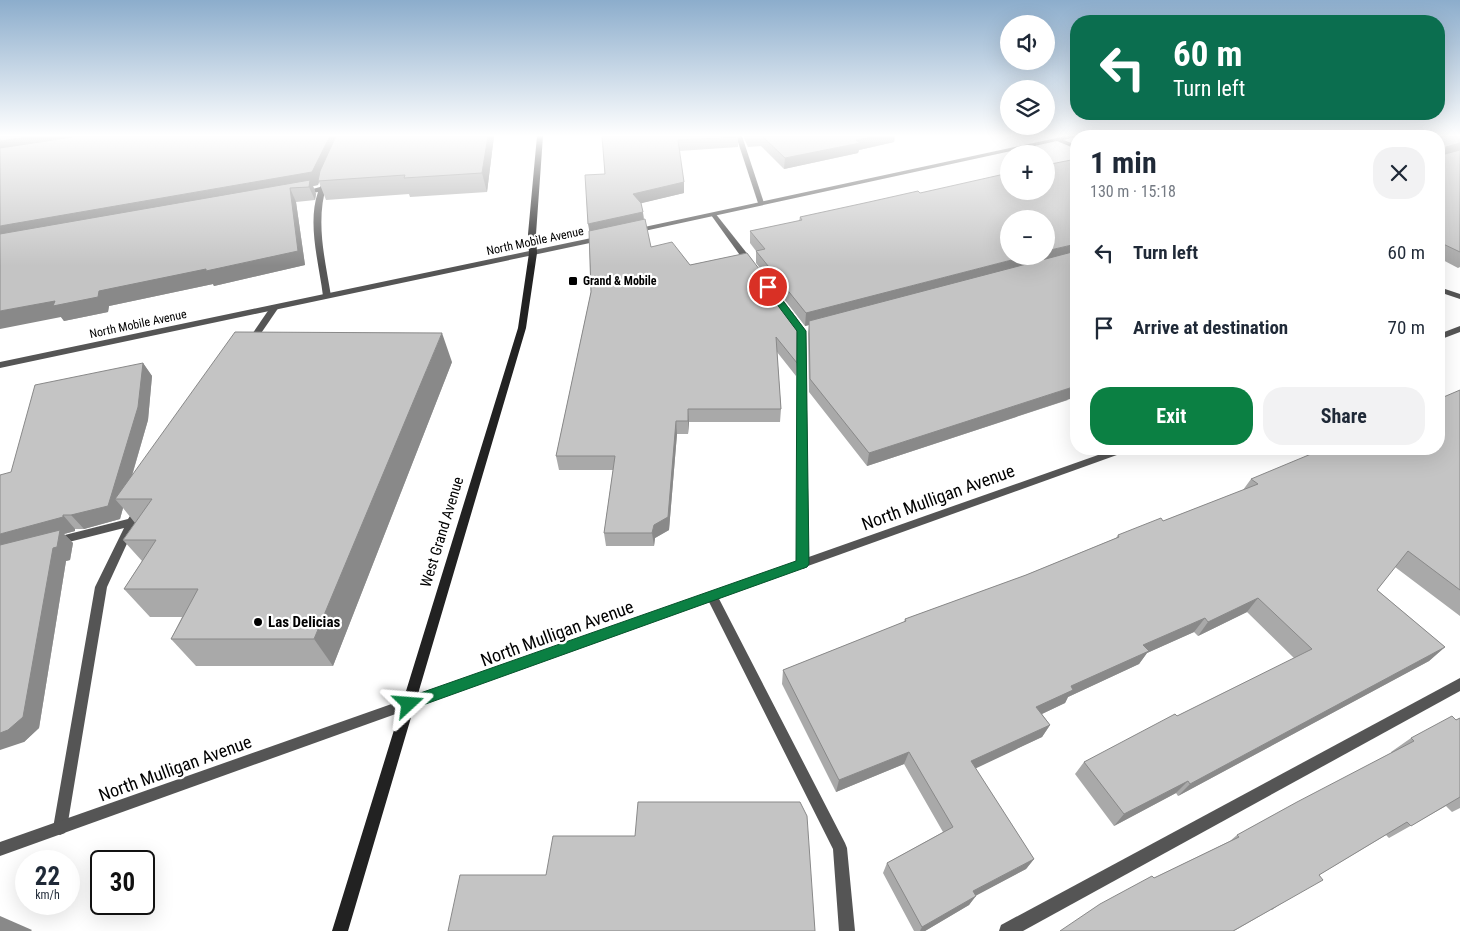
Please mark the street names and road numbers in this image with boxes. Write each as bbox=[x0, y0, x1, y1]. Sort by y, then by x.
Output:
street label: North Mobile Avenue bbox=[485, 224, 585, 258]
street label: North Mobile Avenue bbox=[88, 307, 188, 341]
street label: North Mulligan Avenue bbox=[859, 460, 1017, 534]
street label: West Grand Avenue bbox=[417, 475, 467, 589]
street label: North Mulligan Avenue bbox=[478, 596, 636, 670]
street label: North Mulligan Avenue bbox=[96, 731, 254, 805]

